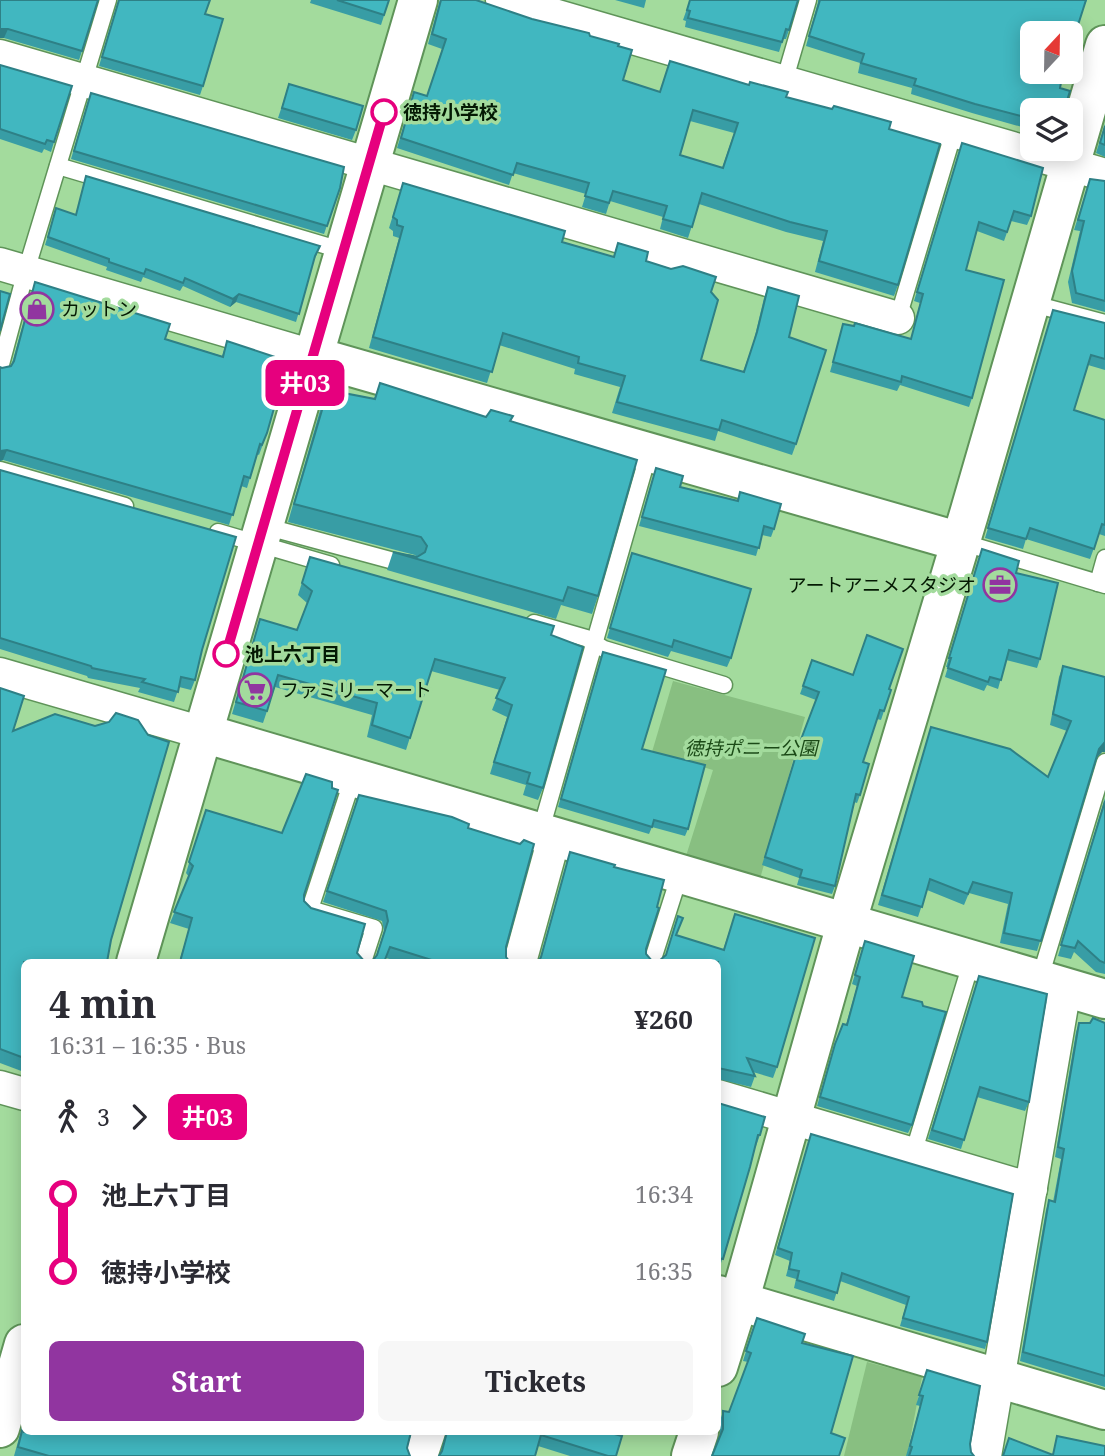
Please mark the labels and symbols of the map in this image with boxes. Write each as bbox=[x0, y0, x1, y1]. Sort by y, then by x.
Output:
north arrow bbox=[1020, 21, 1083, 84]
marker: 徳持小学校 bbox=[371, 99, 397, 125]
place label: 徳持小学校 bbox=[403, 99, 498, 125]
shop icon: カットン bbox=[18, 290, 56, 328]
place label: カットン bbox=[61, 296, 137, 322]
line badge: 井03 bbox=[265, 360, 345, 406]
office icon: アートアニメスタジオ bbox=[981, 566, 1019, 604]
place label: アートアニメスタジオ bbox=[788, 572, 976, 598]
marker: 池上六丁目 bbox=[213, 641, 239, 667]
place label: 池上六丁目 bbox=[245, 641, 340, 667]
supermarket icon: ファミリーマート bbox=[236, 671, 274, 709]
place label: ファミリーマート bbox=[280, 677, 432, 703]
park label: 徳持ポニー公園 bbox=[684, 735, 820, 761]

